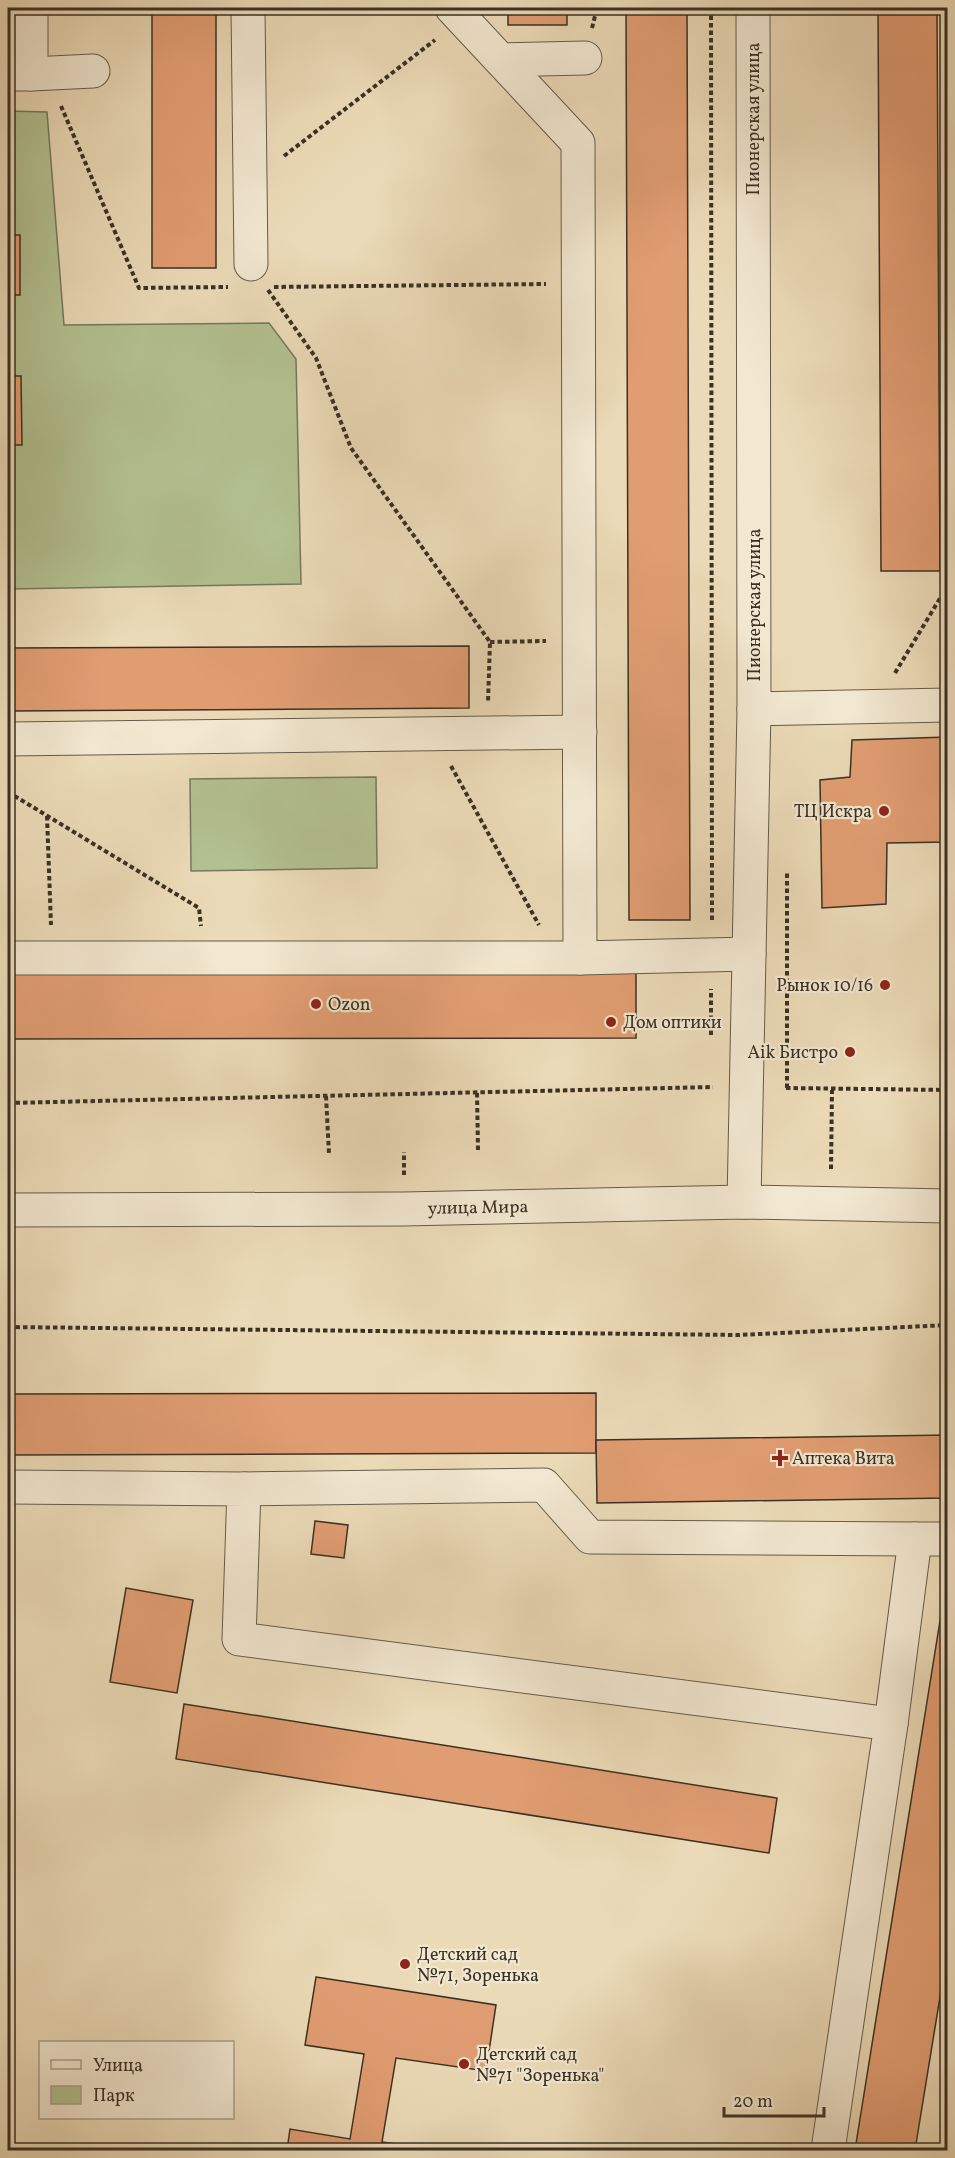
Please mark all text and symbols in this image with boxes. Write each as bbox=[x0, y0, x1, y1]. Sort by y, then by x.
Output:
street label: Пионерская улица bbox=[742, 43, 767, 195]
street label: Пионерская улица bbox=[743, 529, 768, 681]
place label: ТЦ Искра bbox=[794, 800, 872, 825]
marker: ТЦ Искра bbox=[877, 804, 891, 818]
place label: Рынок 10/16 bbox=[776, 974, 873, 999]
marker: Рынок 10/16 bbox=[878, 978, 892, 992]
place label: Ozon bbox=[328, 993, 371, 1018]
marker: Ozon bbox=[309, 997, 323, 1011]
place label: Дом оптики bbox=[623, 1011, 722, 1036]
marker: Дом оптики bbox=[604, 1015, 618, 1029]
place label: Aik Бистро bbox=[747, 1041, 838, 1066]
marker: Aik Бистро bbox=[843, 1045, 857, 1059]
street label: улица Мира bbox=[427, 1195, 529, 1222]
place label: Аптека Вита bbox=[792, 1447, 895, 1472]
marker: Аптека Вита bbox=[773, 1451, 787, 1465]
place label: Детский сад №71, Зоренька bbox=[417, 1943, 539, 1989]
marker: Детский сад №71, Зоренька bbox=[398, 1957, 412, 1971]
legend bbox=[39, 2041, 234, 2119]
place label: Детский сад №71 "Зоренька" bbox=[476, 2043, 604, 2089]
text: Улица bbox=[93, 2054, 143, 2079]
marker: Детский сад №71 "Зоренька" bbox=[457, 2057, 471, 2071]
scale bar bbox=[724, 2080, 824, 2118]
text: Парк bbox=[93, 2084, 135, 2109]
text: 20 m bbox=[733, 2090, 773, 2115]

